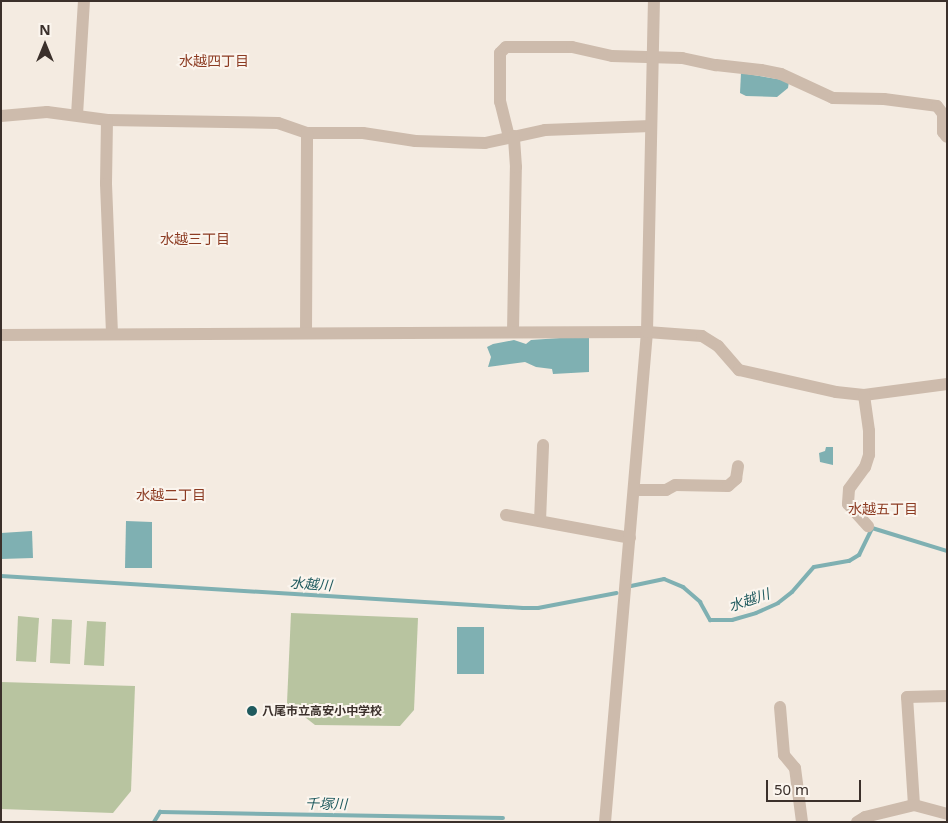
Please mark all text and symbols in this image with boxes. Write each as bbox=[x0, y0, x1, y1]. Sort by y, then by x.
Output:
north arrow bbox=[20, 20, 70, 70]
text: N bbox=[39, 20, 51, 39]
district label: 水越四丁目 bbox=[179, 53, 249, 69]
district label: 水越三丁目 bbox=[160, 231, 230, 247]
district label: 水越二丁目 bbox=[136, 487, 206, 503]
district label: 水越五丁目 bbox=[848, 501, 918, 517]
water label: 水越川 bbox=[289, 574, 333, 594]
water label: 水越川 bbox=[726, 585, 772, 615]
place label: 八尾市立高安小中学校 bbox=[262, 704, 382, 718]
marker: 八尾市立高安小中学校 bbox=[246, 705, 258, 717]
scale bar bbox=[768, 770, 863, 802]
text: 50 m bbox=[774, 779, 809, 799]
water label: 千塚川 bbox=[305, 795, 347, 813]

